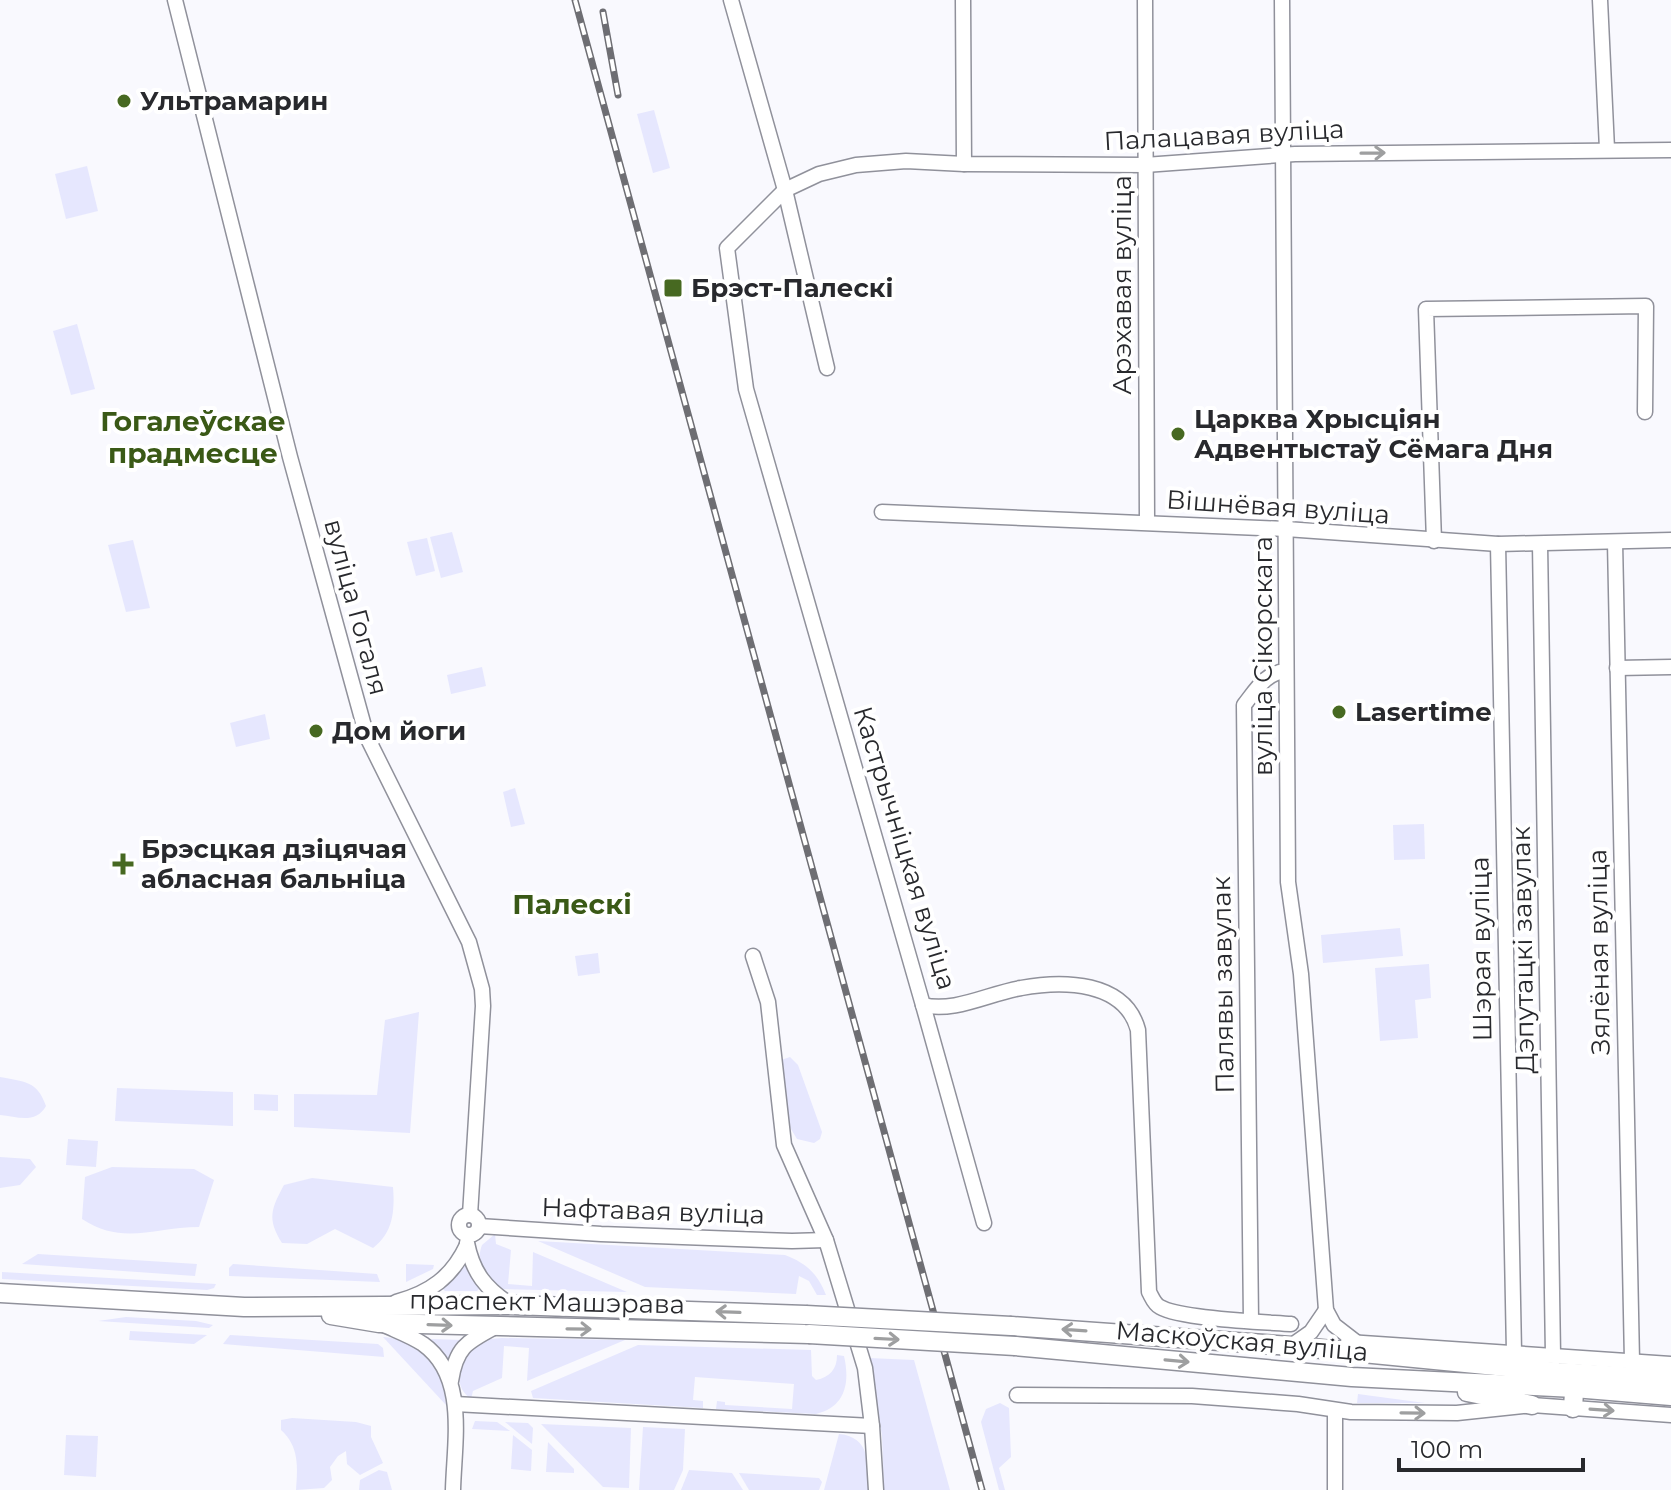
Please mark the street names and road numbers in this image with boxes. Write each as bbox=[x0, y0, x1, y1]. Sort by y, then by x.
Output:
street label: Палацавая вуліца bbox=[1103, 113, 1345, 157]
street label: Арэхавая вуліца bbox=[1106, 175, 1138, 395]
street label: Вішнёвая вуліца bbox=[1165, 483, 1391, 531]
street label: вуліца Гогаля bbox=[317, 515, 395, 699]
street label: вуліца Сікорскага bbox=[1247, 536, 1279, 776]
street label: Кастрычніцкая вуліца bbox=[847, 702, 963, 994]
street label: Дэпутацкі завулак bbox=[1505, 826, 1541, 1074]
street label: Зялёная вуліца bbox=[1581, 849, 1617, 1055]
street label: Шэрая вуліца bbox=[1463, 856, 1499, 1042]
street label: Палявы завулак bbox=[1205, 876, 1241, 1094]
street label: Нафтавая вуліца bbox=[541, 1191, 765, 1231]
street label: праспект Машэрава bbox=[409, 1284, 685, 1320]
street label: Маскоўская вуліца bbox=[1115, 1314, 1369, 1368]

